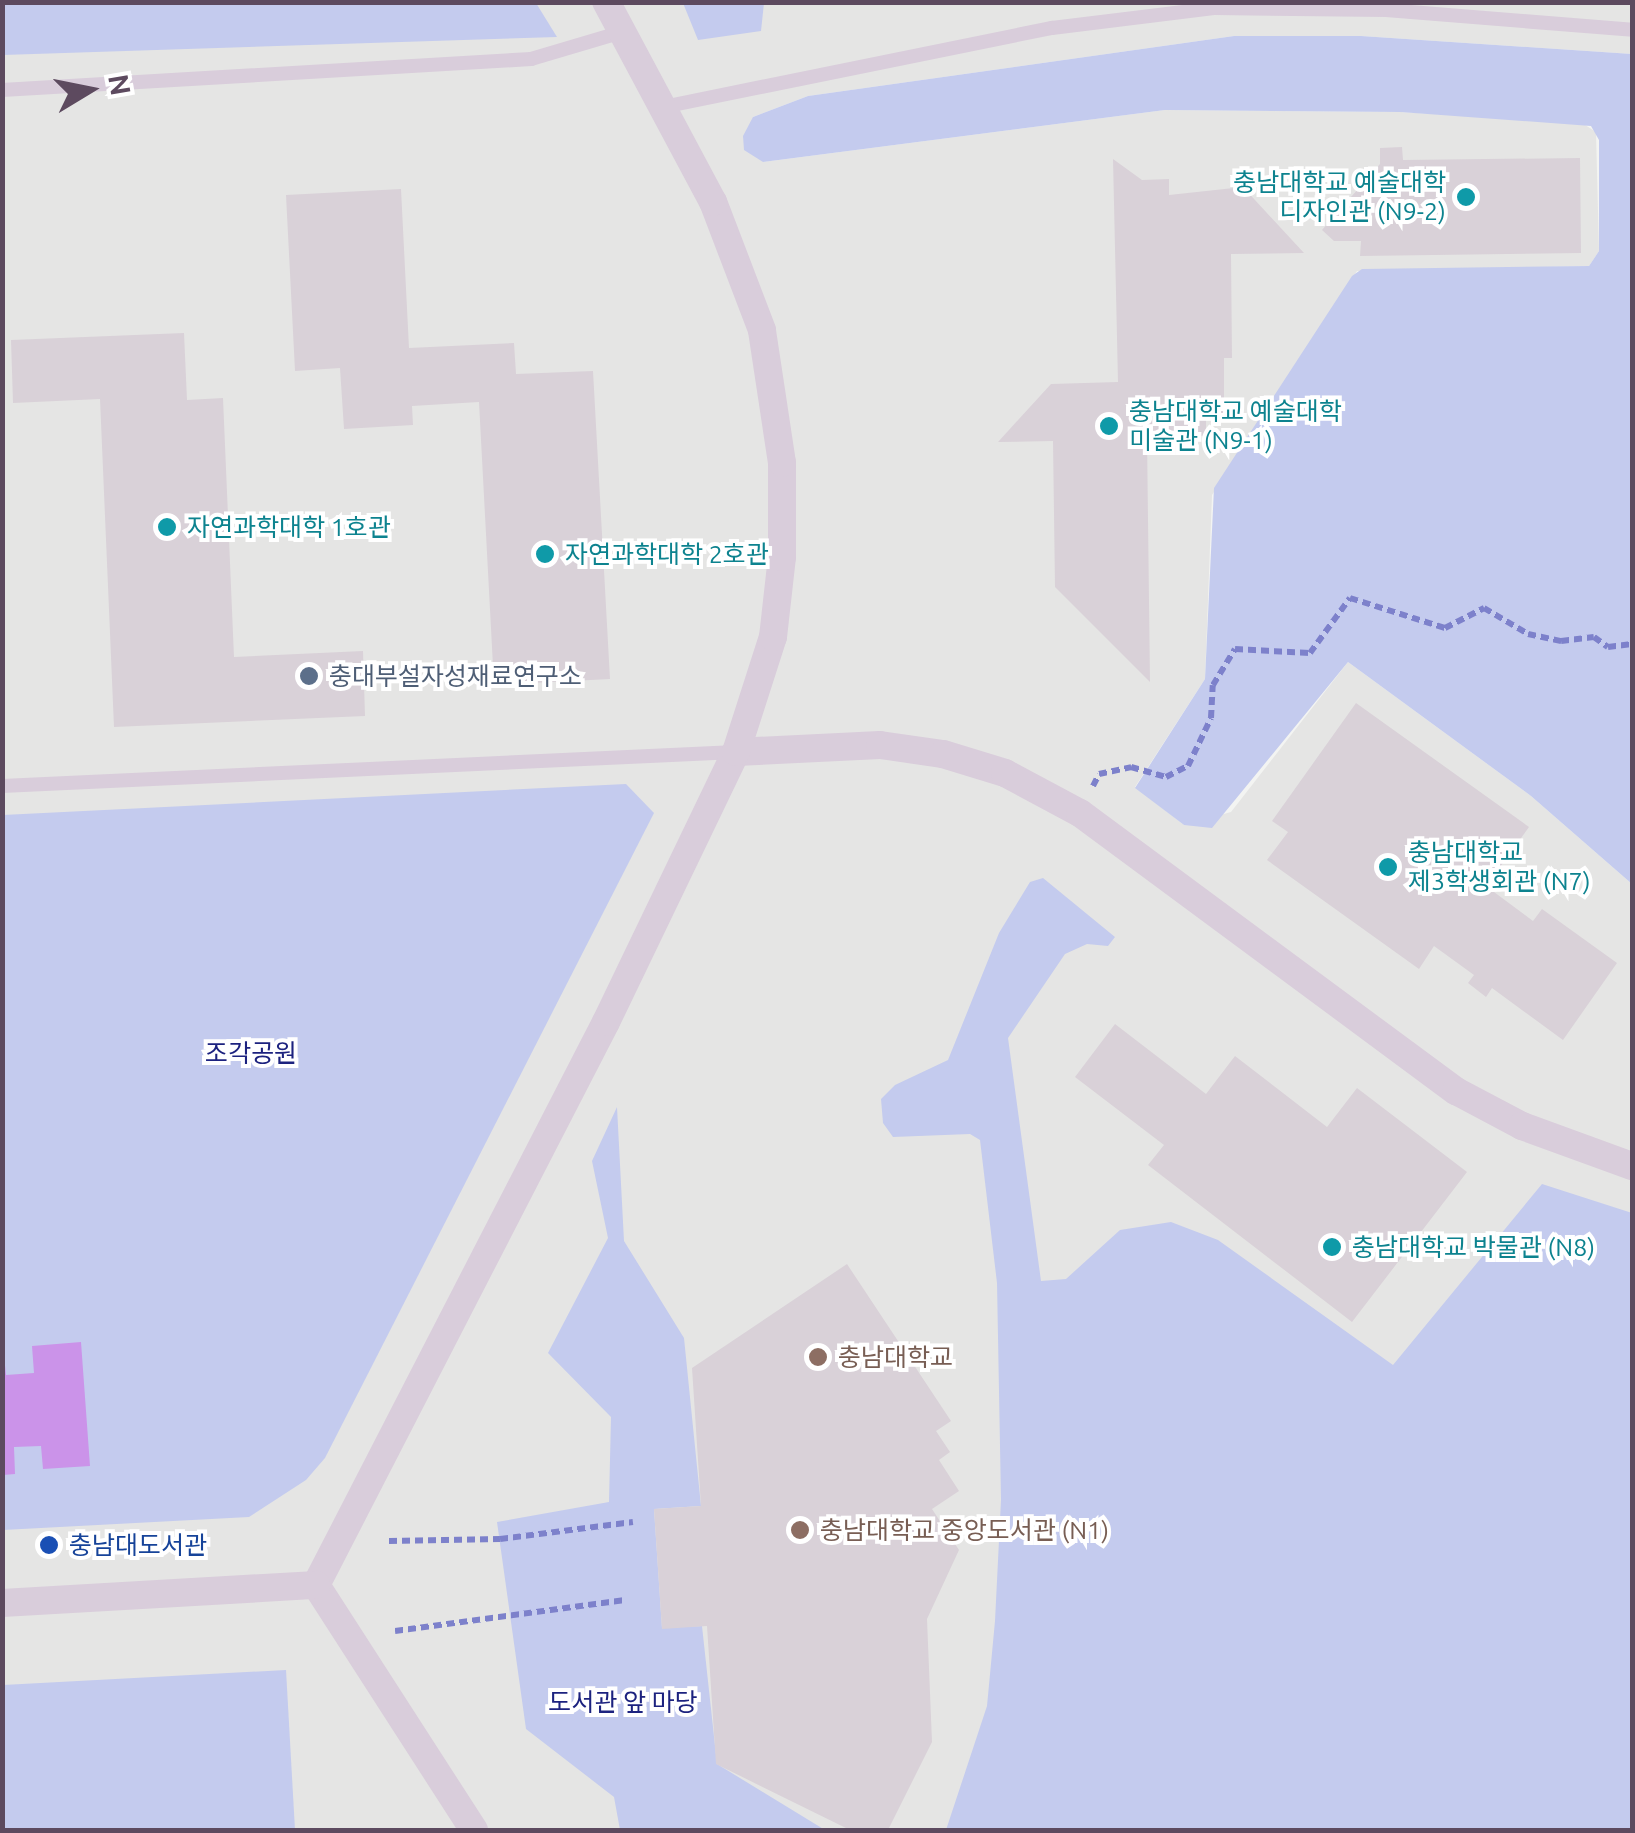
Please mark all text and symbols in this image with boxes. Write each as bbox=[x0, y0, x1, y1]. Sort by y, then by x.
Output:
north arrow bbox=[40, 40, 140, 140]
text: N bbox=[103, 72, 137, 98]
place label: 충남대학교 예술대학 디자인관 (N9-2) bbox=[1233, 168, 1446, 227]
marker: 충남대학교 예술대학 디자인관 (N9-2) bbox=[1455, 186, 1477, 208]
place label: 충남대학교 예술대학 미술관 (N9-1) bbox=[1129, 397, 1342, 456]
marker: 충남대학교 예술대학 미술관 (N9-1) bbox=[1098, 415, 1120, 437]
place label: 자연과학대학 1호관 bbox=[187, 512, 391, 542]
marker: 자연과학대학 1호관 bbox=[156, 516, 178, 538]
place label: 자연과학대학 2호관 bbox=[565, 539, 769, 569]
marker: 자연과학대학 2호관 bbox=[534, 543, 556, 565]
place label: 충대부설자성재료연구소 bbox=[329, 661, 582, 691]
marker: 충대부설자성재료연구소 bbox=[298, 665, 320, 687]
place label: 충남대학교 제3학생회관 (N7) bbox=[1408, 838, 1591, 897]
marker: 충남대학교 제3학생회관 (N7) bbox=[1377, 856, 1399, 878]
park label: 조각공원 bbox=[205, 1038, 297, 1068]
place label: 충남대학교 박물관 (N8) bbox=[1352, 1232, 1595, 1262]
marker: 충남대학교 박물관 (N8) bbox=[1321, 1236, 1343, 1258]
place label: 충남대학교 bbox=[838, 1342, 953, 1372]
marker: 충남대학교 bbox=[807, 1346, 829, 1368]
place label: 충남대학교 중앙도서관 (N1) bbox=[820, 1515, 1109, 1545]
marker: 충남대학교 중앙도서관 (N1) bbox=[789, 1519, 811, 1541]
place label: 충남대도서관 bbox=[69, 1530, 207, 1560]
marker: 충남대도서관 bbox=[38, 1534, 60, 1556]
park label: 도서관 앞 마당 bbox=[548, 1687, 698, 1717]

